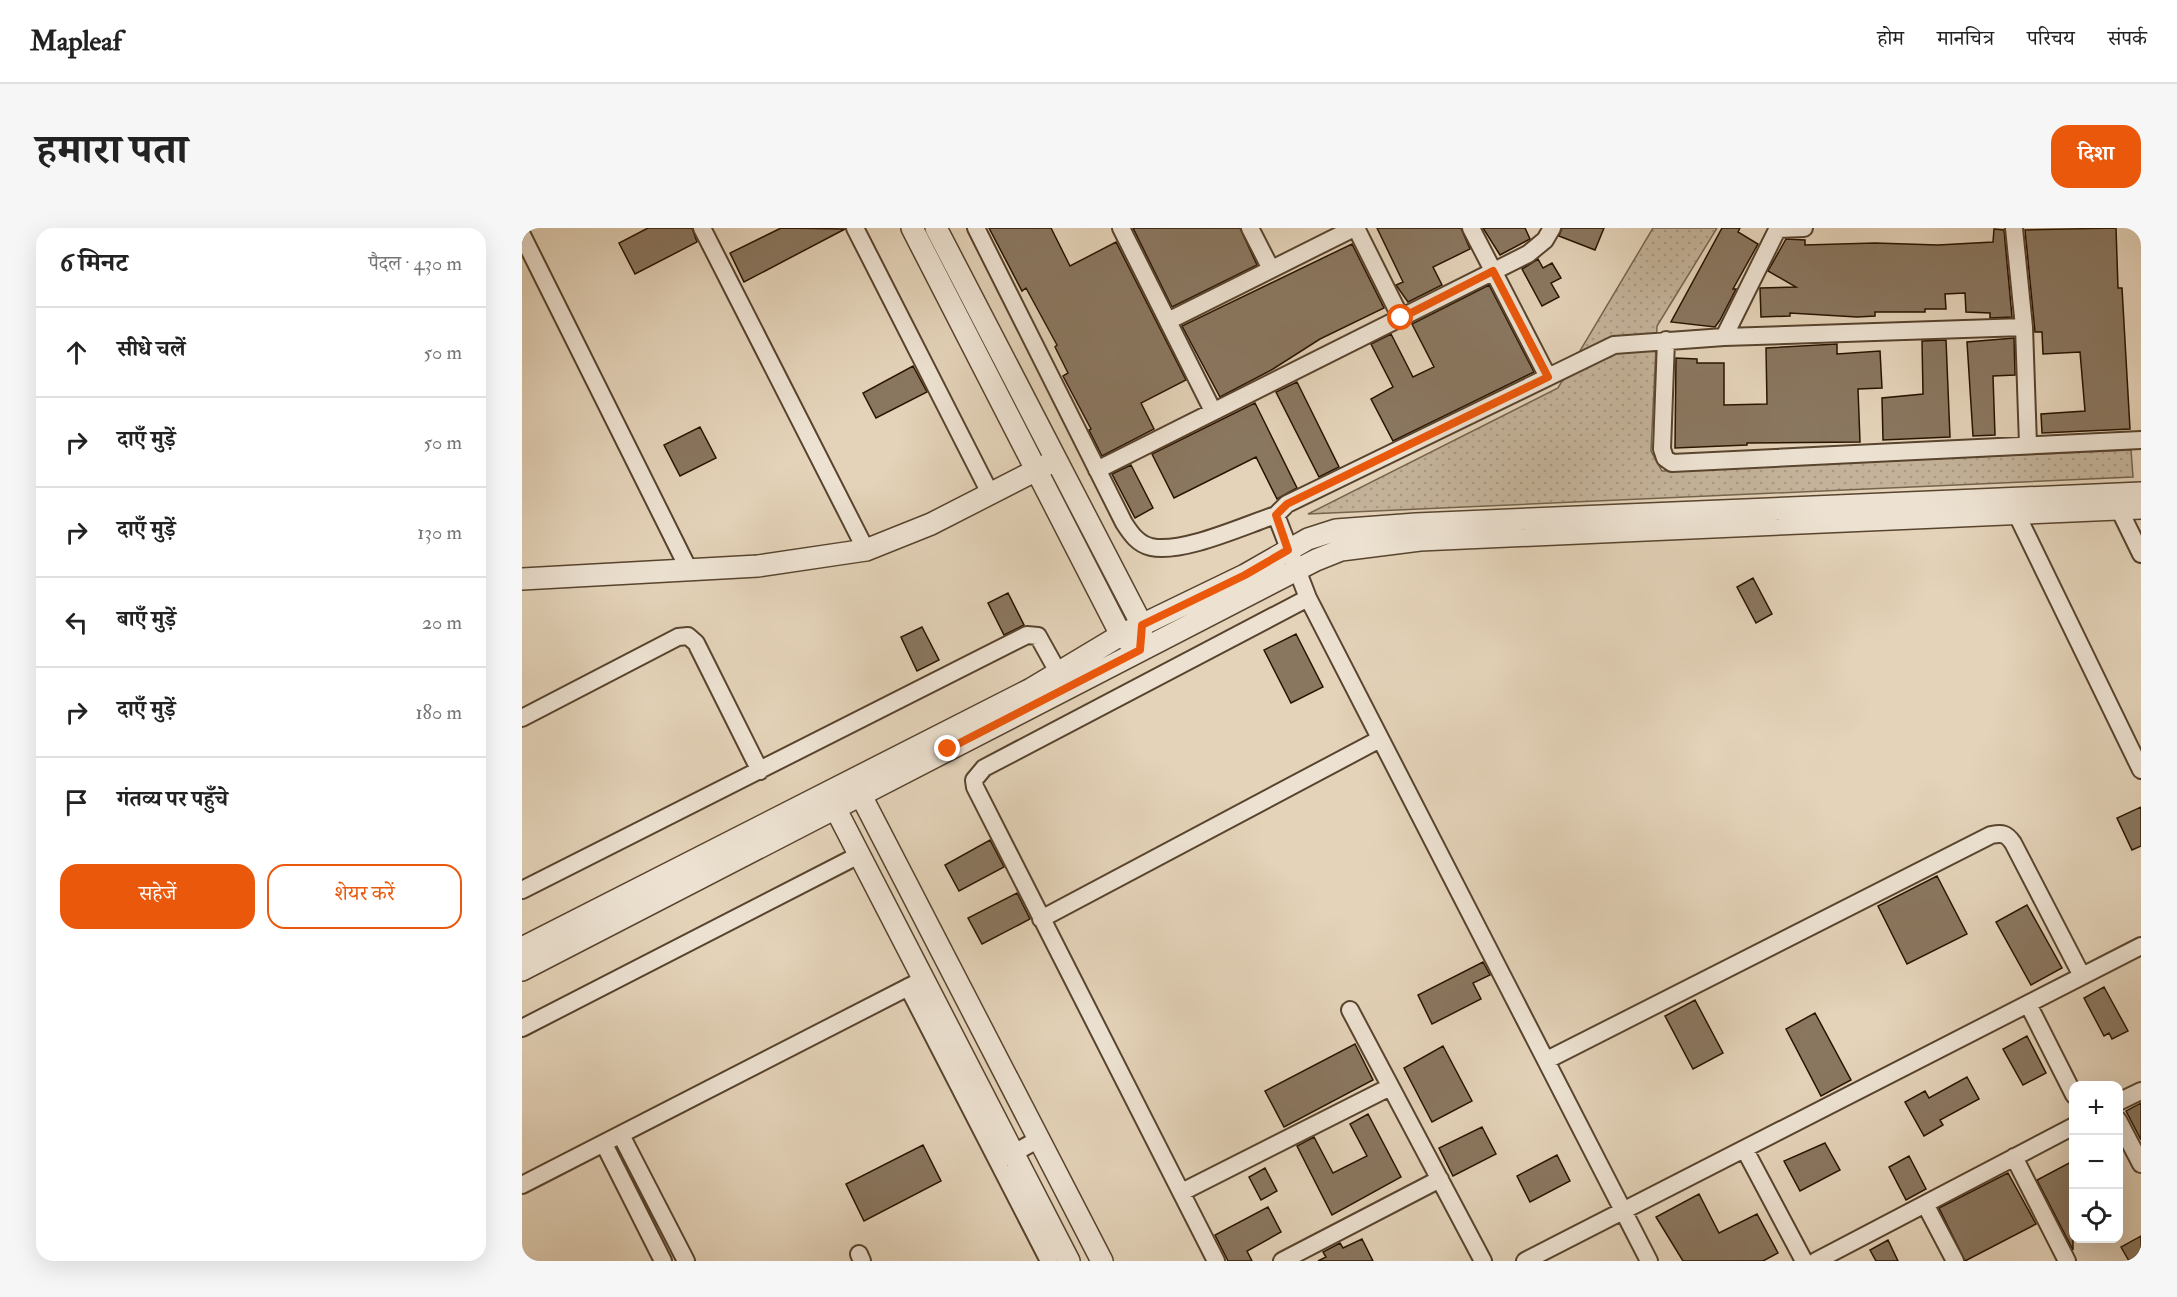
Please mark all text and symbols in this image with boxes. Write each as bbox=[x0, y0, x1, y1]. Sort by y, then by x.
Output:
text: Mapleaf bbox=[30, 24, 122, 59]
text: होम bbox=[1877, 25, 1904, 52]
text: मानचित्र bbox=[1937, 25, 1994, 52]
text: परिचय bbox=[2027, 25, 2075, 52]
text: संपर्क bbox=[2108, 25, 2147, 52]
text: हमारा पता bbox=[36, 124, 188, 176]
button: दिशा bbox=[2051, 125, 2141, 188]
text: 6 मिनट bbox=[60, 247, 128, 279]
text: पैदल · 430 m bbox=[369, 251, 462, 276]
route start bbox=[1387, 304, 1413, 330]
text: सीधे चलें bbox=[117, 335, 185, 363]
icon: ahead bbox=[60, 336, 93, 369]
text: 50 m bbox=[423, 340, 462, 365]
text: दाएँ मुड़ें bbox=[117, 425, 176, 453]
icon: right bbox=[60, 426, 93, 459]
text: 50 m bbox=[423, 430, 462, 455]
text: दाएँ मुड़ें bbox=[117, 515, 176, 543]
icon: right bbox=[60, 516, 93, 549]
text: 130 m bbox=[417, 520, 462, 545]
text: बाएँ मुड़ें bbox=[117, 605, 176, 633]
icon: left bbox=[60, 606, 93, 639]
text: 20 m bbox=[422, 610, 462, 635]
text: दाएँ मुड़ें bbox=[117, 695, 176, 723]
icon: right bbox=[60, 696, 93, 729]
text: 180 m bbox=[415, 700, 462, 725]
route end bbox=[934, 735, 960, 761]
text: गंतव्य पर पहुँचे bbox=[117, 785, 228, 813]
icon: arrive bbox=[60, 786, 93, 819]
button: सहेजें bbox=[60, 864, 255, 929]
button: शेयर करें bbox=[267, 864, 462, 929]
map controls bbox=[2069, 1081, 2123, 1243]
button: + bbox=[2069, 1081, 2123, 1135]
button: − bbox=[2069, 1135, 2123, 1189]
button: locate bbox=[2069, 1189, 2123, 1243]

